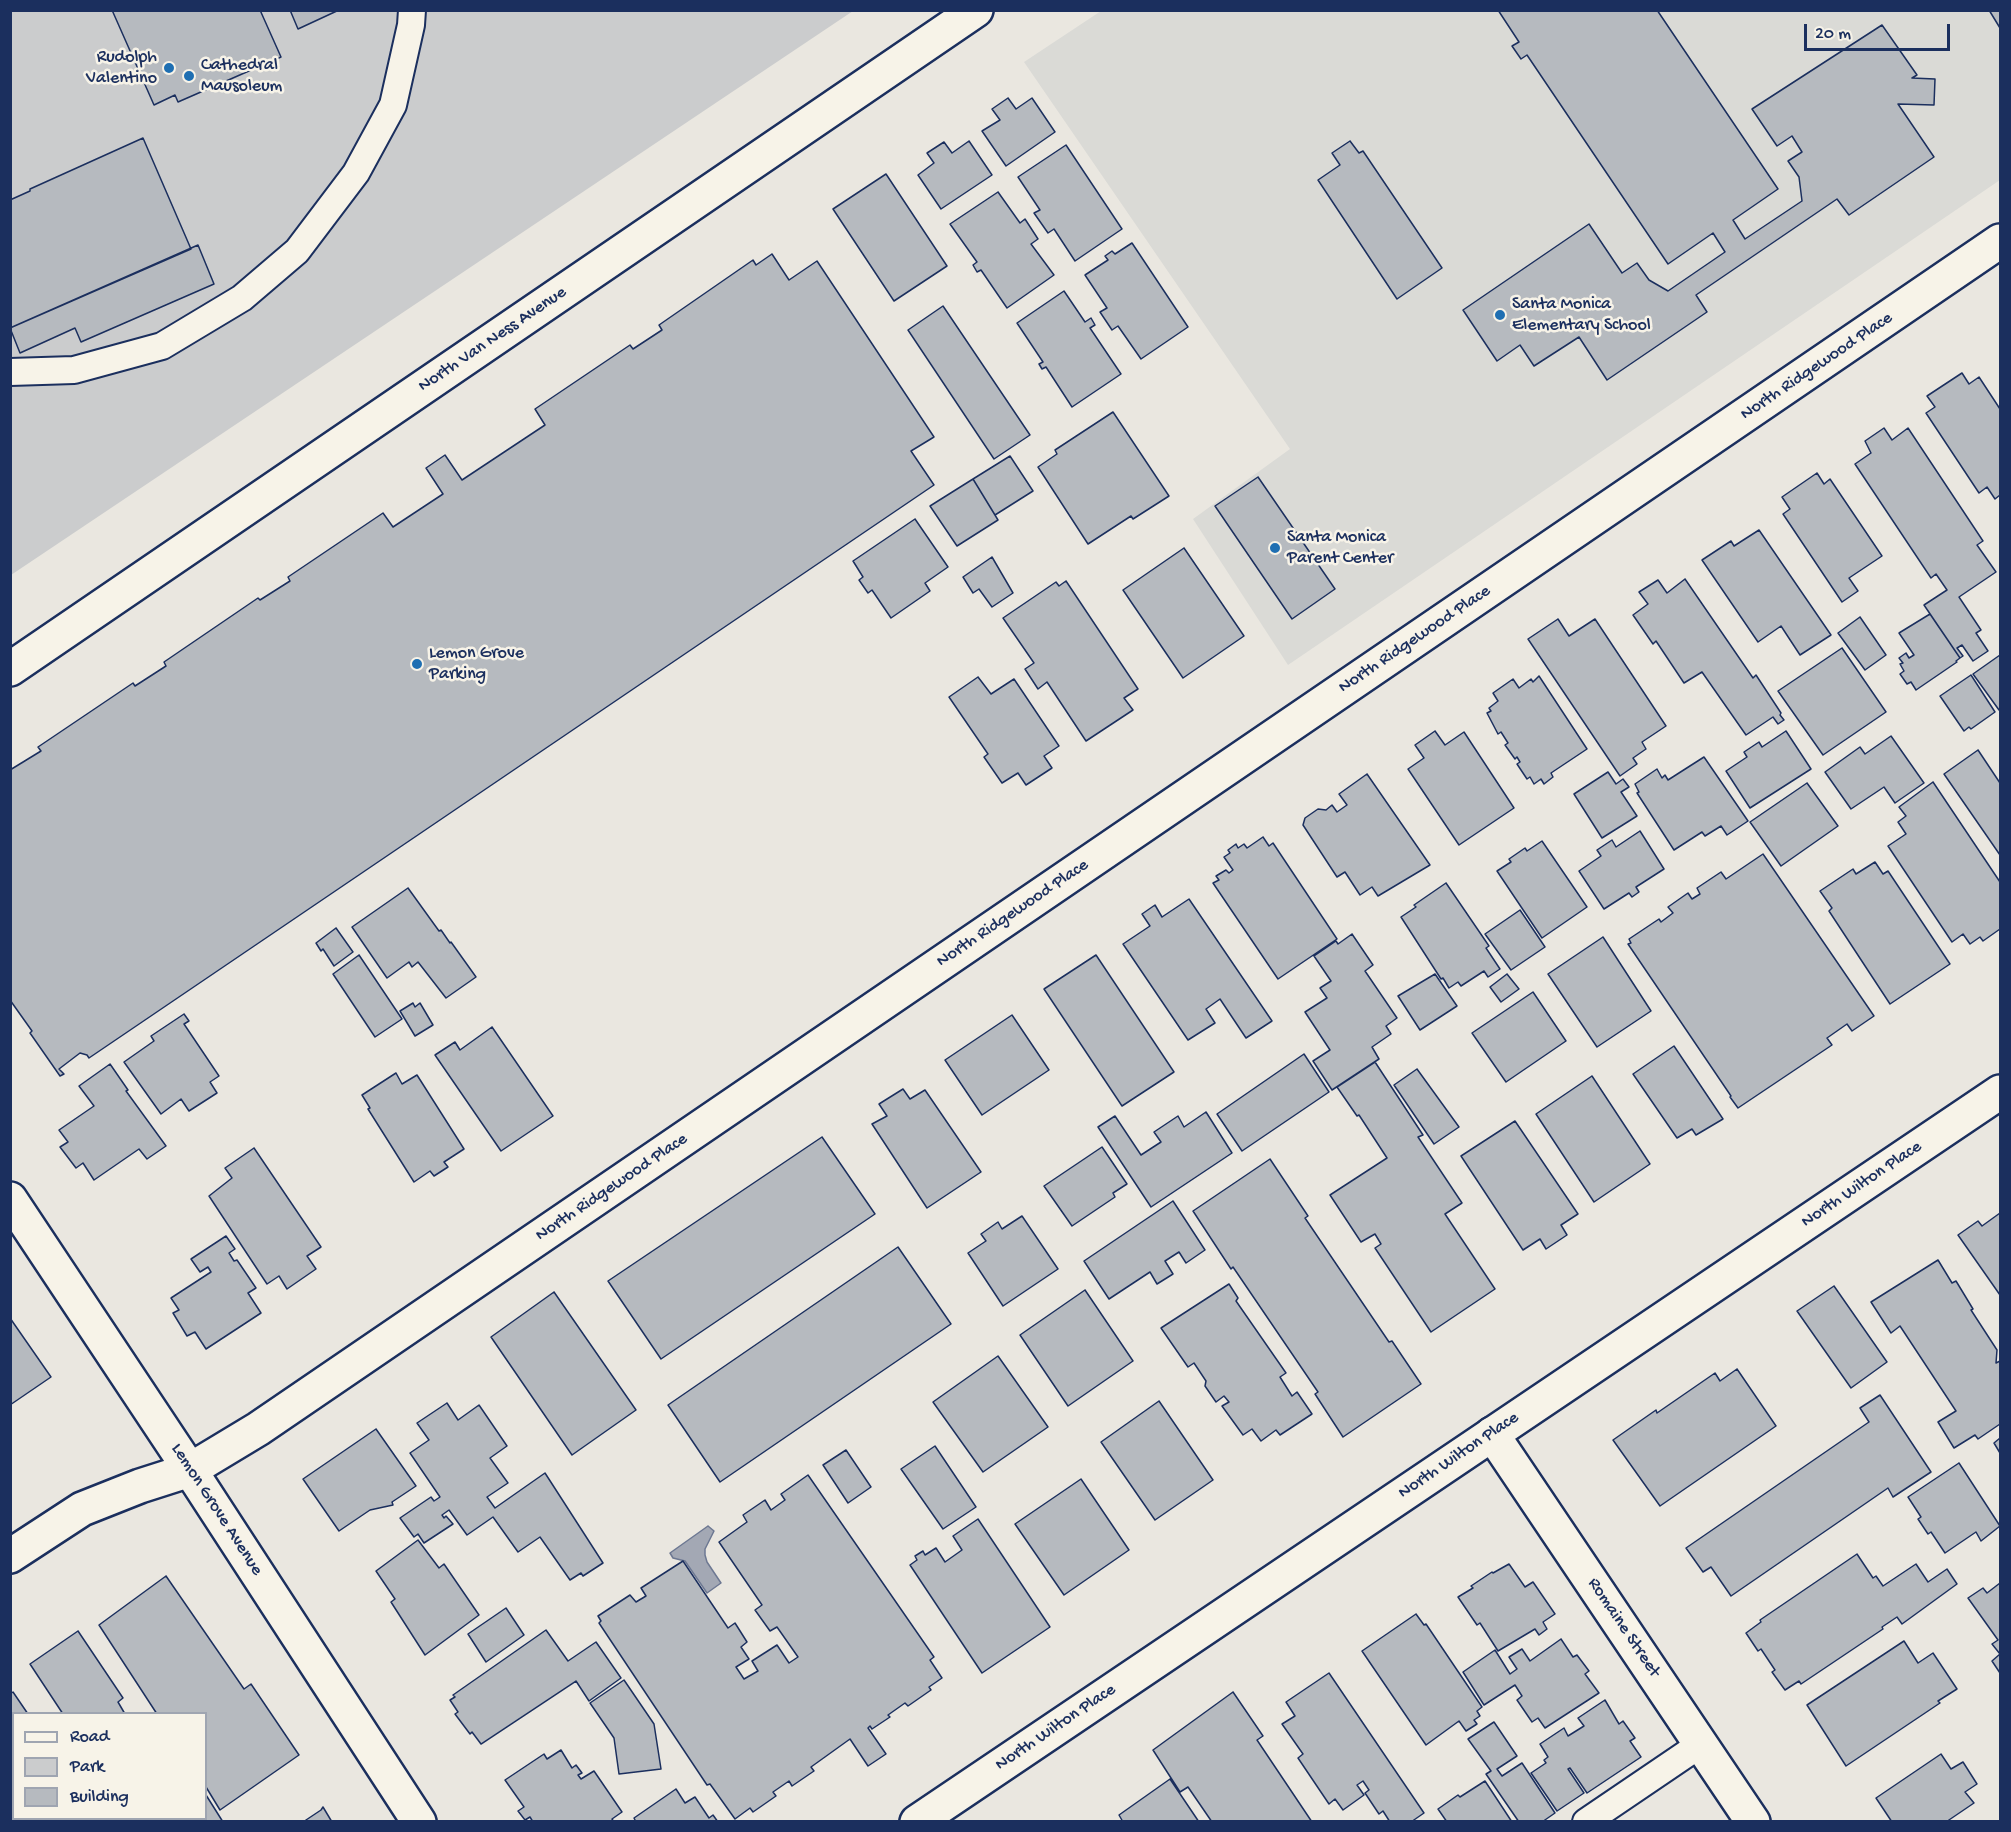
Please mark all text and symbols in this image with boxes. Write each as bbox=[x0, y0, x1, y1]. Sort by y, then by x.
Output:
scale bar bbox=[1807, 12, 1952, 50]
text: 20 m bbox=[1815, 24, 1851, 45]
place label: Rudolph Valentino bbox=[86, 47, 157, 90]
place label: Cathedral Mausoleum bbox=[201, 55, 282, 98]
marker: Rudolph Valentino bbox=[162, 61, 176, 75]
marker: Cathedral Mausoleum bbox=[182, 69, 196, 83]
street label: North Van Ness Avenue bbox=[415, 282, 571, 398]
place label: Santa Monica Elementary School bbox=[1512, 294, 1651, 336]
marker: Santa Monica Elementary School bbox=[1493, 308, 1507, 322]
street label: North Ridgewood Place bbox=[1737, 308, 1897, 426]
place label: Santa Monica Parent Center bbox=[1287, 527, 1393, 570]
marker: Santa Monica Parent Center bbox=[1268, 541, 1282, 555]
street label: North Ridgewood Place bbox=[1335, 581, 1495, 699]
place label: Lemon Grove Parking bbox=[429, 643, 524, 686]
marker: Lemon Grove Parking bbox=[410, 657, 424, 671]
street label: North Ridgewood Place bbox=[933, 855, 1093, 973]
street label: North Ridgewood Place bbox=[532, 1129, 692, 1247]
street label: North Wilton Place bbox=[1798, 1137, 1926, 1233]
street label: North Wilton Place bbox=[1395, 1408, 1523, 1504]
street label: Lemon Grove Avenue bbox=[165, 1440, 267, 1580]
street label: Romaine Street bbox=[1582, 1574, 1664, 1682]
street label: North Wilton Place bbox=[992, 1680, 1120, 1776]
legend bbox=[12, 1712, 207, 1820]
text: Road bbox=[70, 1727, 109, 1748]
text: Park bbox=[70, 1757, 104, 1778]
text: Building bbox=[70, 1787, 129, 1808]

